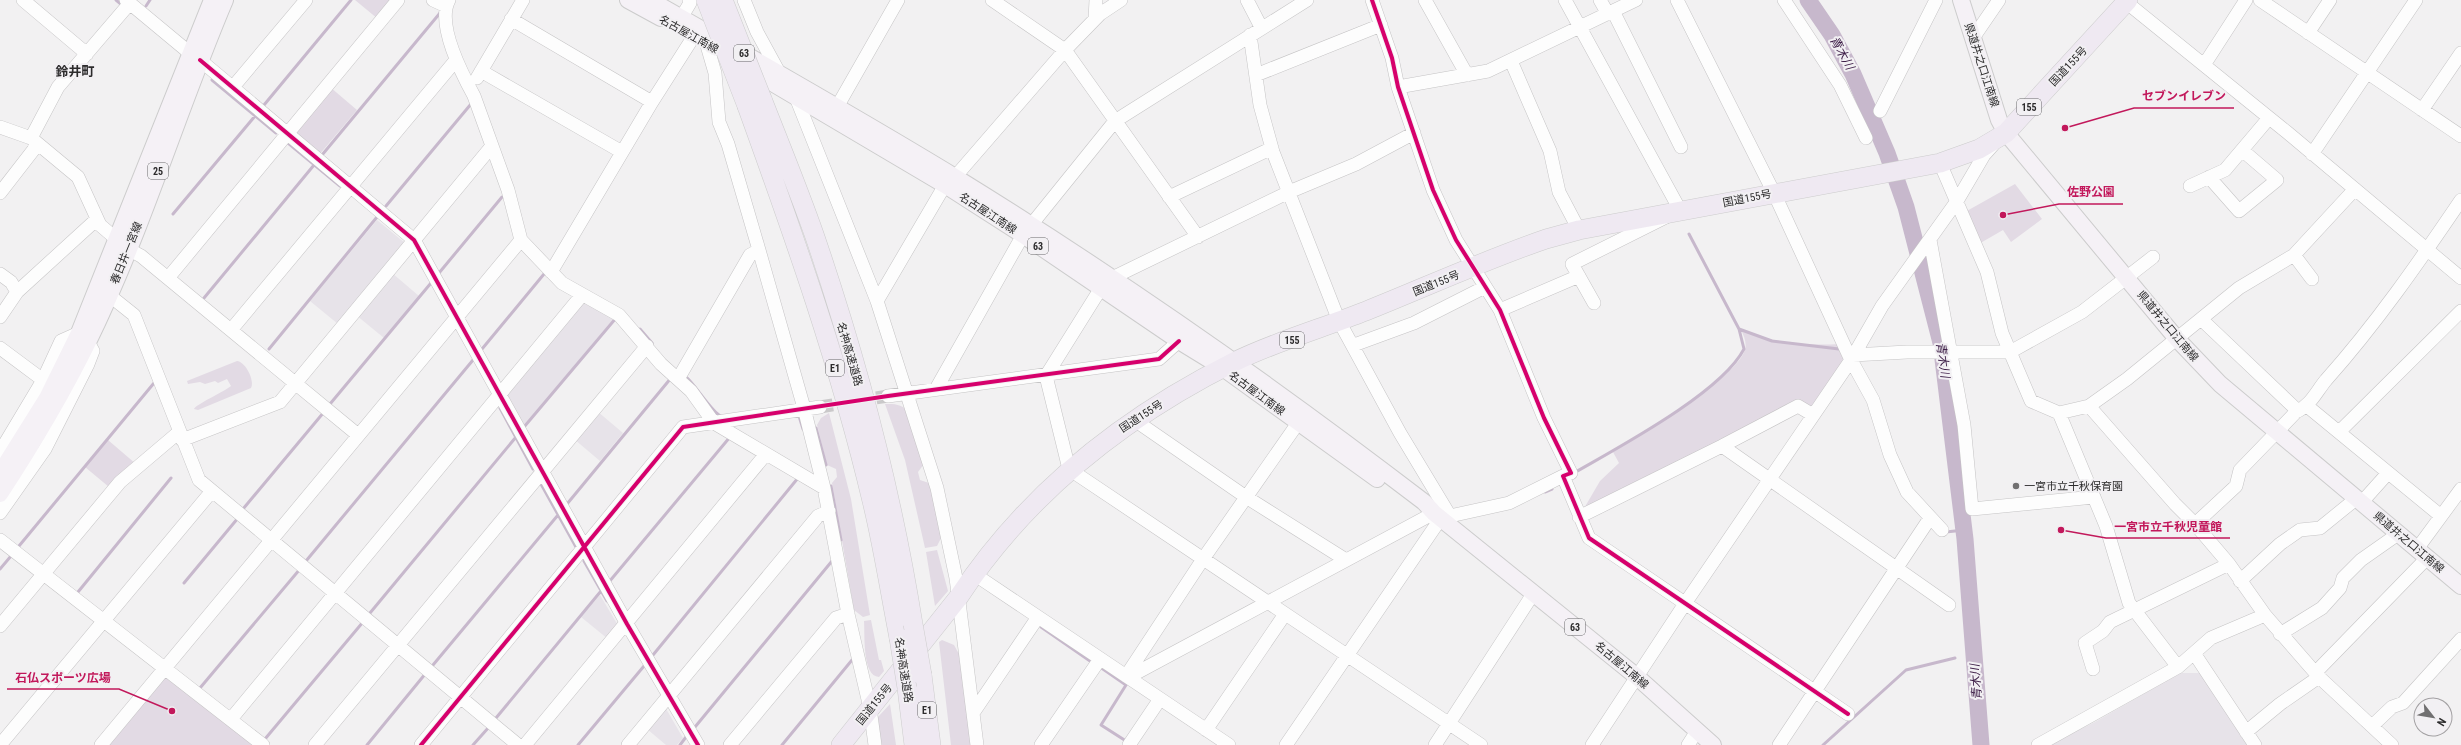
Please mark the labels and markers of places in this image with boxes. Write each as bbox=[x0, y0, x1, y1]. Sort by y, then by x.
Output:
callout: セブンイレブン bbox=[2134, 84, 2234, 108]
callout: 佐野公園 bbox=[2059, 180, 2123, 204]
place label: 一宮市立千秋保育園 bbox=[2024, 480, 2123, 493]
marker: 一宮市立千秋保育園 bbox=[2011, 481, 2021, 491]
callout: 一宮市立千秋児童館 bbox=[2106, 514, 2230, 538]
callout: 石仏スポーツ広場 bbox=[7, 665, 119, 689]

